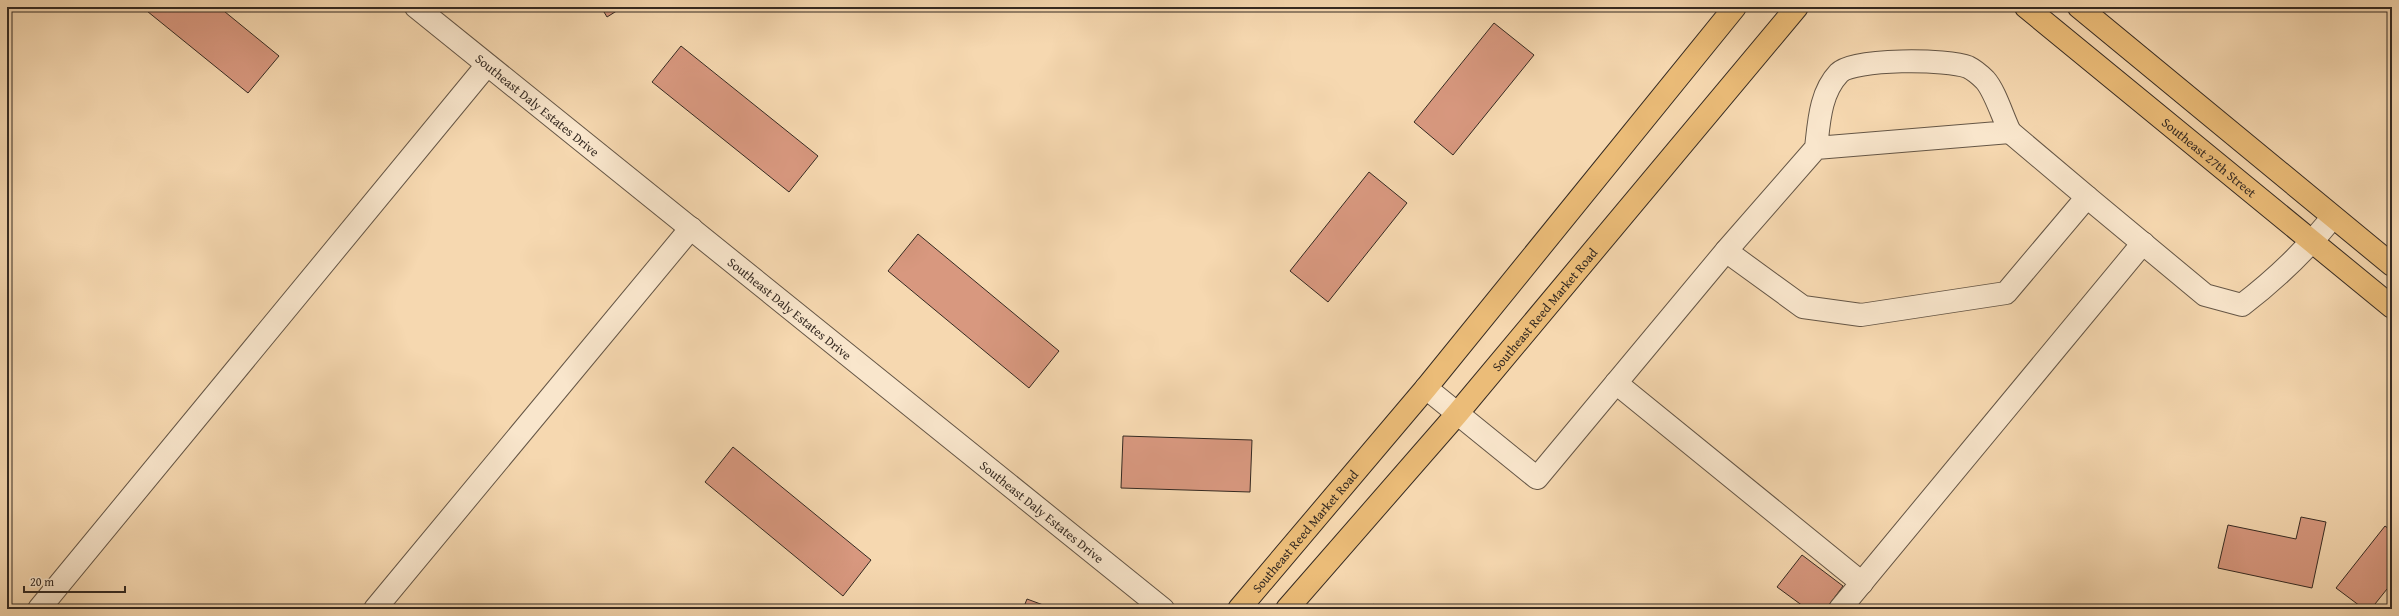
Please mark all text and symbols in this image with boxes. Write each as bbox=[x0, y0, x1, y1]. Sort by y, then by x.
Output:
street label: Southeast Daly Estates Drive bbox=[471, 49, 604, 161]
street label: Southeast 27th Street bbox=[2158, 113, 2261, 202]
street label: Southeast Reed Market Road bbox=[1487, 244, 1602, 375]
street label: Southeast Daly Estates Drive bbox=[724, 252, 856, 364]
street label: Southeast Daly Estates Drive bbox=[976, 456, 1108, 567]
street label: Southeast Reed Market Road bbox=[1247, 466, 1362, 597]
scale bar bbox=[24, 568, 125, 594]
text: 20 m bbox=[30, 573, 54, 590]

